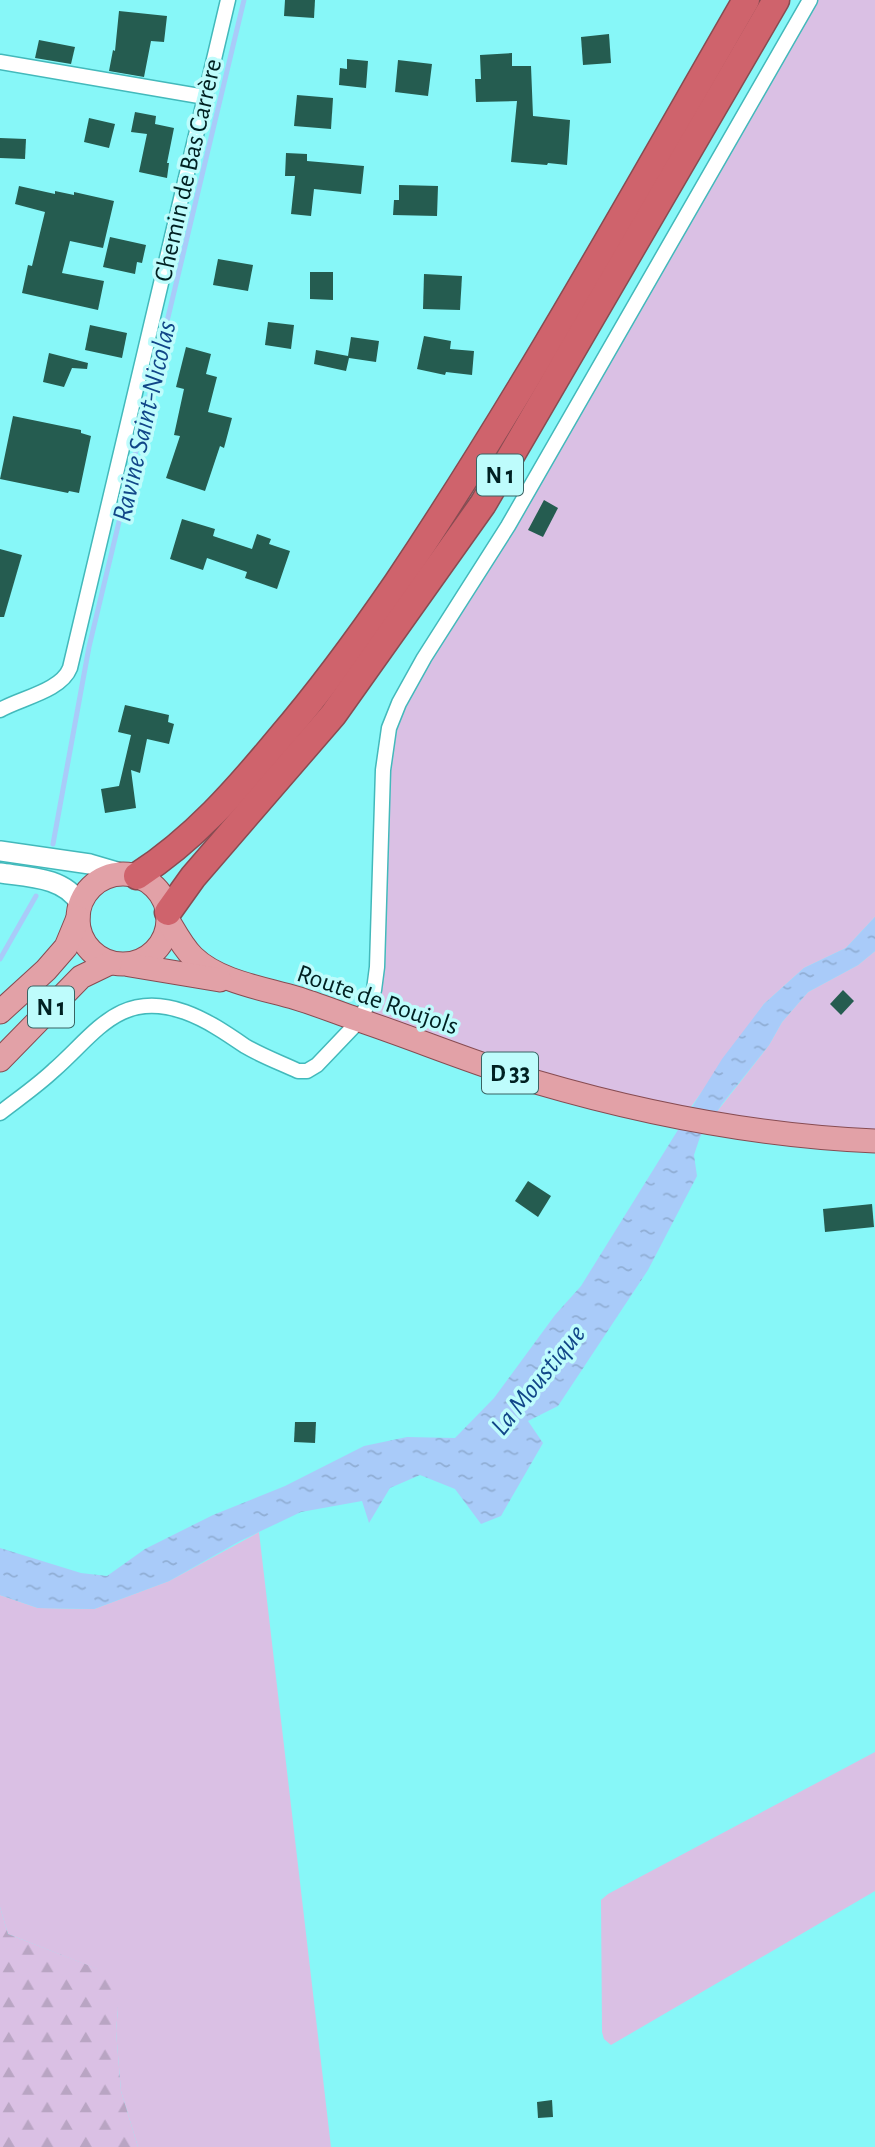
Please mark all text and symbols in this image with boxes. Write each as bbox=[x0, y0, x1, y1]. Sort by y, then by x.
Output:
street label: Chemin de Bas Carrère bbox=[150, 56, 226, 284]
water label: Ravine Saint-Nicolas bbox=[108, 319, 182, 524]
road number: N 1 bbox=[477, 454, 523, 496]
street label: Route de Roujols bbox=[294, 960, 462, 1040]
road number: N 1 bbox=[28, 987, 74, 1028]
road number: D 33 bbox=[482, 1052, 538, 1093]
water label: La Moustique bbox=[486, 1320, 591, 1441]

